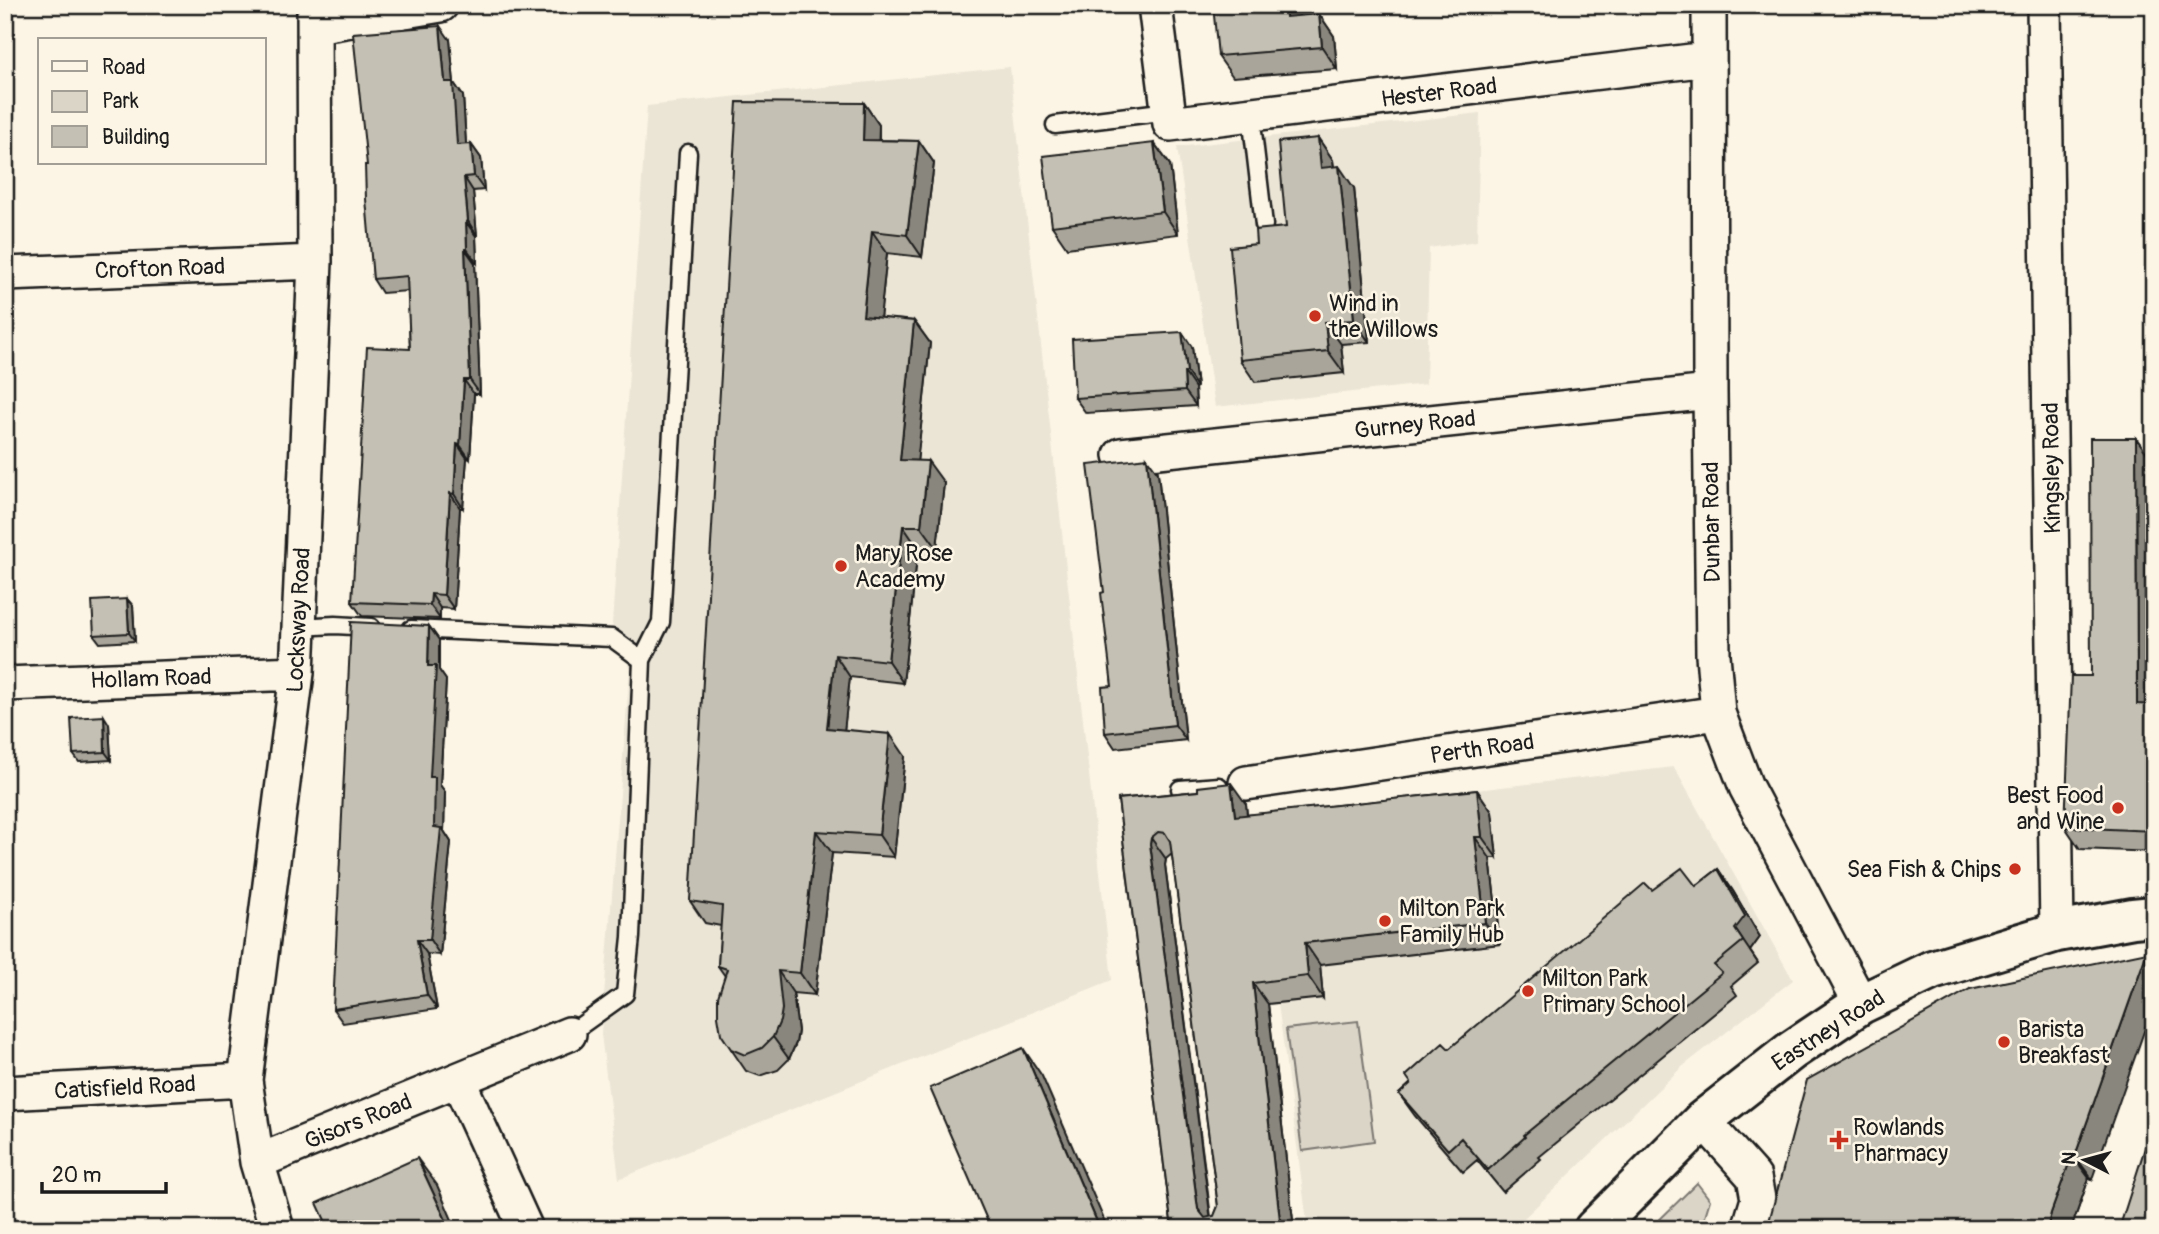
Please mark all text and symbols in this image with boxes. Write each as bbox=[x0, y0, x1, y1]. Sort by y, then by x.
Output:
legend bbox=[38, 38, 266, 164]
text: Road bbox=[102, 54, 146, 81]
street label: Hester Road bbox=[1379, 71, 1499, 114]
text: Park bbox=[102, 88, 139, 115]
text: Building bbox=[102, 124, 169, 151]
street label: Crofton Road bbox=[94, 252, 226, 285]
place label: Wind in the Willows bbox=[1328, 289, 1438, 344]
marker: Wind in the Willows bbox=[1307, 308, 1323, 324]
street label: Kingsley Road bbox=[2036, 402, 2067, 534]
street label: Gurney Road bbox=[1353, 404, 1477, 445]
street label: Dunbar Road bbox=[1696, 461, 1727, 583]
place label: Mary Rose Academy bbox=[855, 539, 953, 594]
street label: Locksway Road bbox=[280, 547, 317, 693]
marker: Mary Rose Academy bbox=[833, 558, 849, 574]
street label: Hollam Road bbox=[90, 662, 212, 695]
street label: Perth Road bbox=[1428, 727, 1536, 770]
place label: Best Food and Wine bbox=[2006, 781, 2105, 836]
marker: Best Food and Wine bbox=[2110, 800, 2126, 816]
place label: Sea Fish & Chips bbox=[1847, 855, 2001, 884]
marker: Sea Fish & Chips bbox=[2007, 861, 2023, 877]
place label: Milton Park Family Hub bbox=[1399, 894, 1505, 949]
marker: Milton Park Family Hub bbox=[1377, 913, 1393, 929]
place label: Milton Park Primary School bbox=[1542, 964, 1686, 1019]
marker: Milton Park Primary School bbox=[1520, 983, 1536, 999]
street label: Eastney Road bbox=[1766, 983, 1890, 1078]
place label: Barista Breakfast bbox=[2018, 1015, 2110, 1070]
marker: Barista Breakfast bbox=[1996, 1034, 2012, 1050]
street label: Catisfield Road bbox=[53, 1069, 197, 1106]
street label: Gisors Road bbox=[300, 1087, 416, 1156]
place label: Rowlands Pharmacy bbox=[1853, 1113, 1948, 1168]
north arrow bbox=[2050, 1126, 2120, 1196]
marker: Rowlands Pharmacy bbox=[1831, 1132, 1847, 1148]
scale bar bbox=[42, 1150, 166, 1194]
text: N bbox=[2056, 1151, 2082, 1166]
text: 20 m bbox=[52, 1162, 101, 1189]

